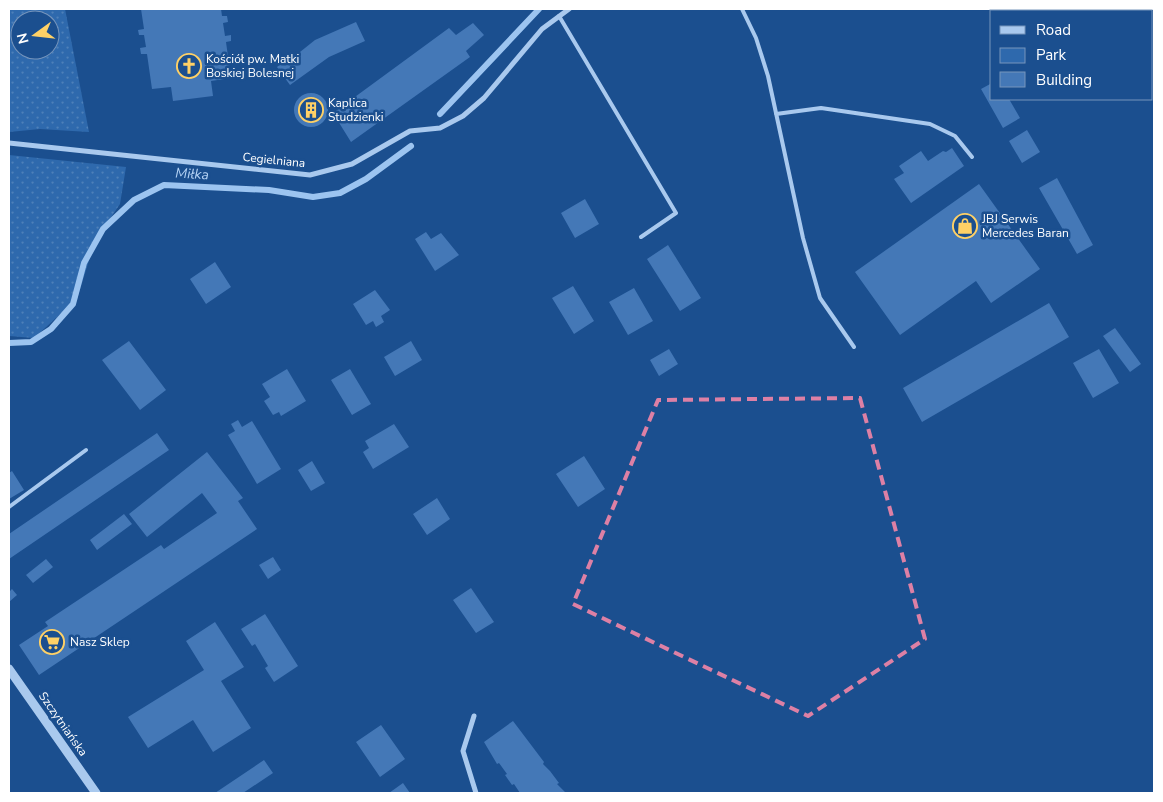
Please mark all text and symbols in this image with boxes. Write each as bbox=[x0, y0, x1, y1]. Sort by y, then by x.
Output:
north arrow bbox=[10, 10, 60, 60]
legend bbox=[990, 10, 1153, 100]
text: Road bbox=[1036, 20, 1071, 40]
text: N bbox=[12, 31, 33, 46]
text: Park bbox=[1036, 45, 1066, 65]
place label: Kościół pw. Matki Boskiej Bolesnej bbox=[206, 51, 299, 81]
church icon: Kościół pw. Matki Boskiej Bolesnej bbox=[176, 53, 202, 79]
text: Building bbox=[1036, 70, 1092, 90]
place label: Kaplica Studzienki bbox=[328, 95, 384, 125]
building icon: Kaplica Studzienki bbox=[298, 97, 324, 123]
street label: Cegielniana bbox=[242, 149, 306, 171]
water label: Miłka bbox=[175, 164, 209, 184]
place label: JBJ Serwis Mercedes Baran bbox=[981, 211, 1069, 241]
shop icon: JBJ Serwis Mercedes Baran bbox=[952, 213, 978, 239]
supermarket icon: Nasz Sklep bbox=[39, 629, 65, 655]
place label: Nasz Sklep bbox=[70, 634, 130, 650]
street label: Szczytniańska bbox=[35, 689, 91, 759]

